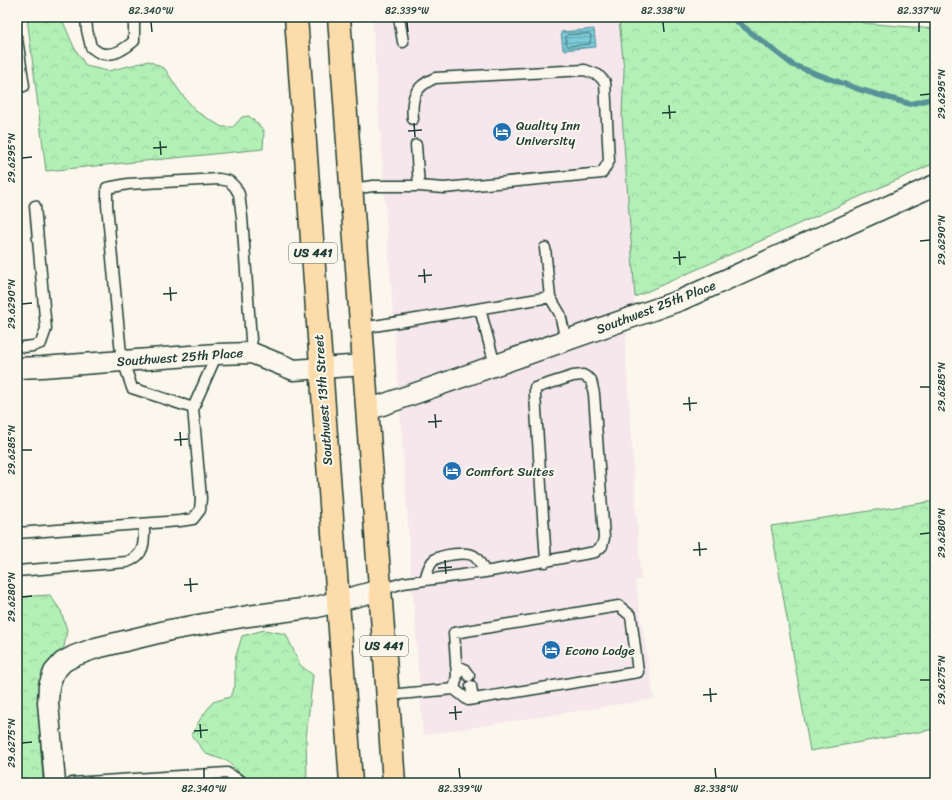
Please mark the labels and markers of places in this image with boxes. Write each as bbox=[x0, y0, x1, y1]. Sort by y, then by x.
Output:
place label: Quality Inn University bbox=[516, 114, 580, 152]
hotel icon: Quality Inn University bbox=[491, 121, 513, 143]
hotel icon: Comfort Suites bbox=[441, 460, 463, 482]
place label: Comfort Suites bbox=[466, 460, 554, 483]
hotel icon: Econo Lodge bbox=[540, 639, 562, 661]
place label: Econo Lodge bbox=[565, 639, 635, 662]

